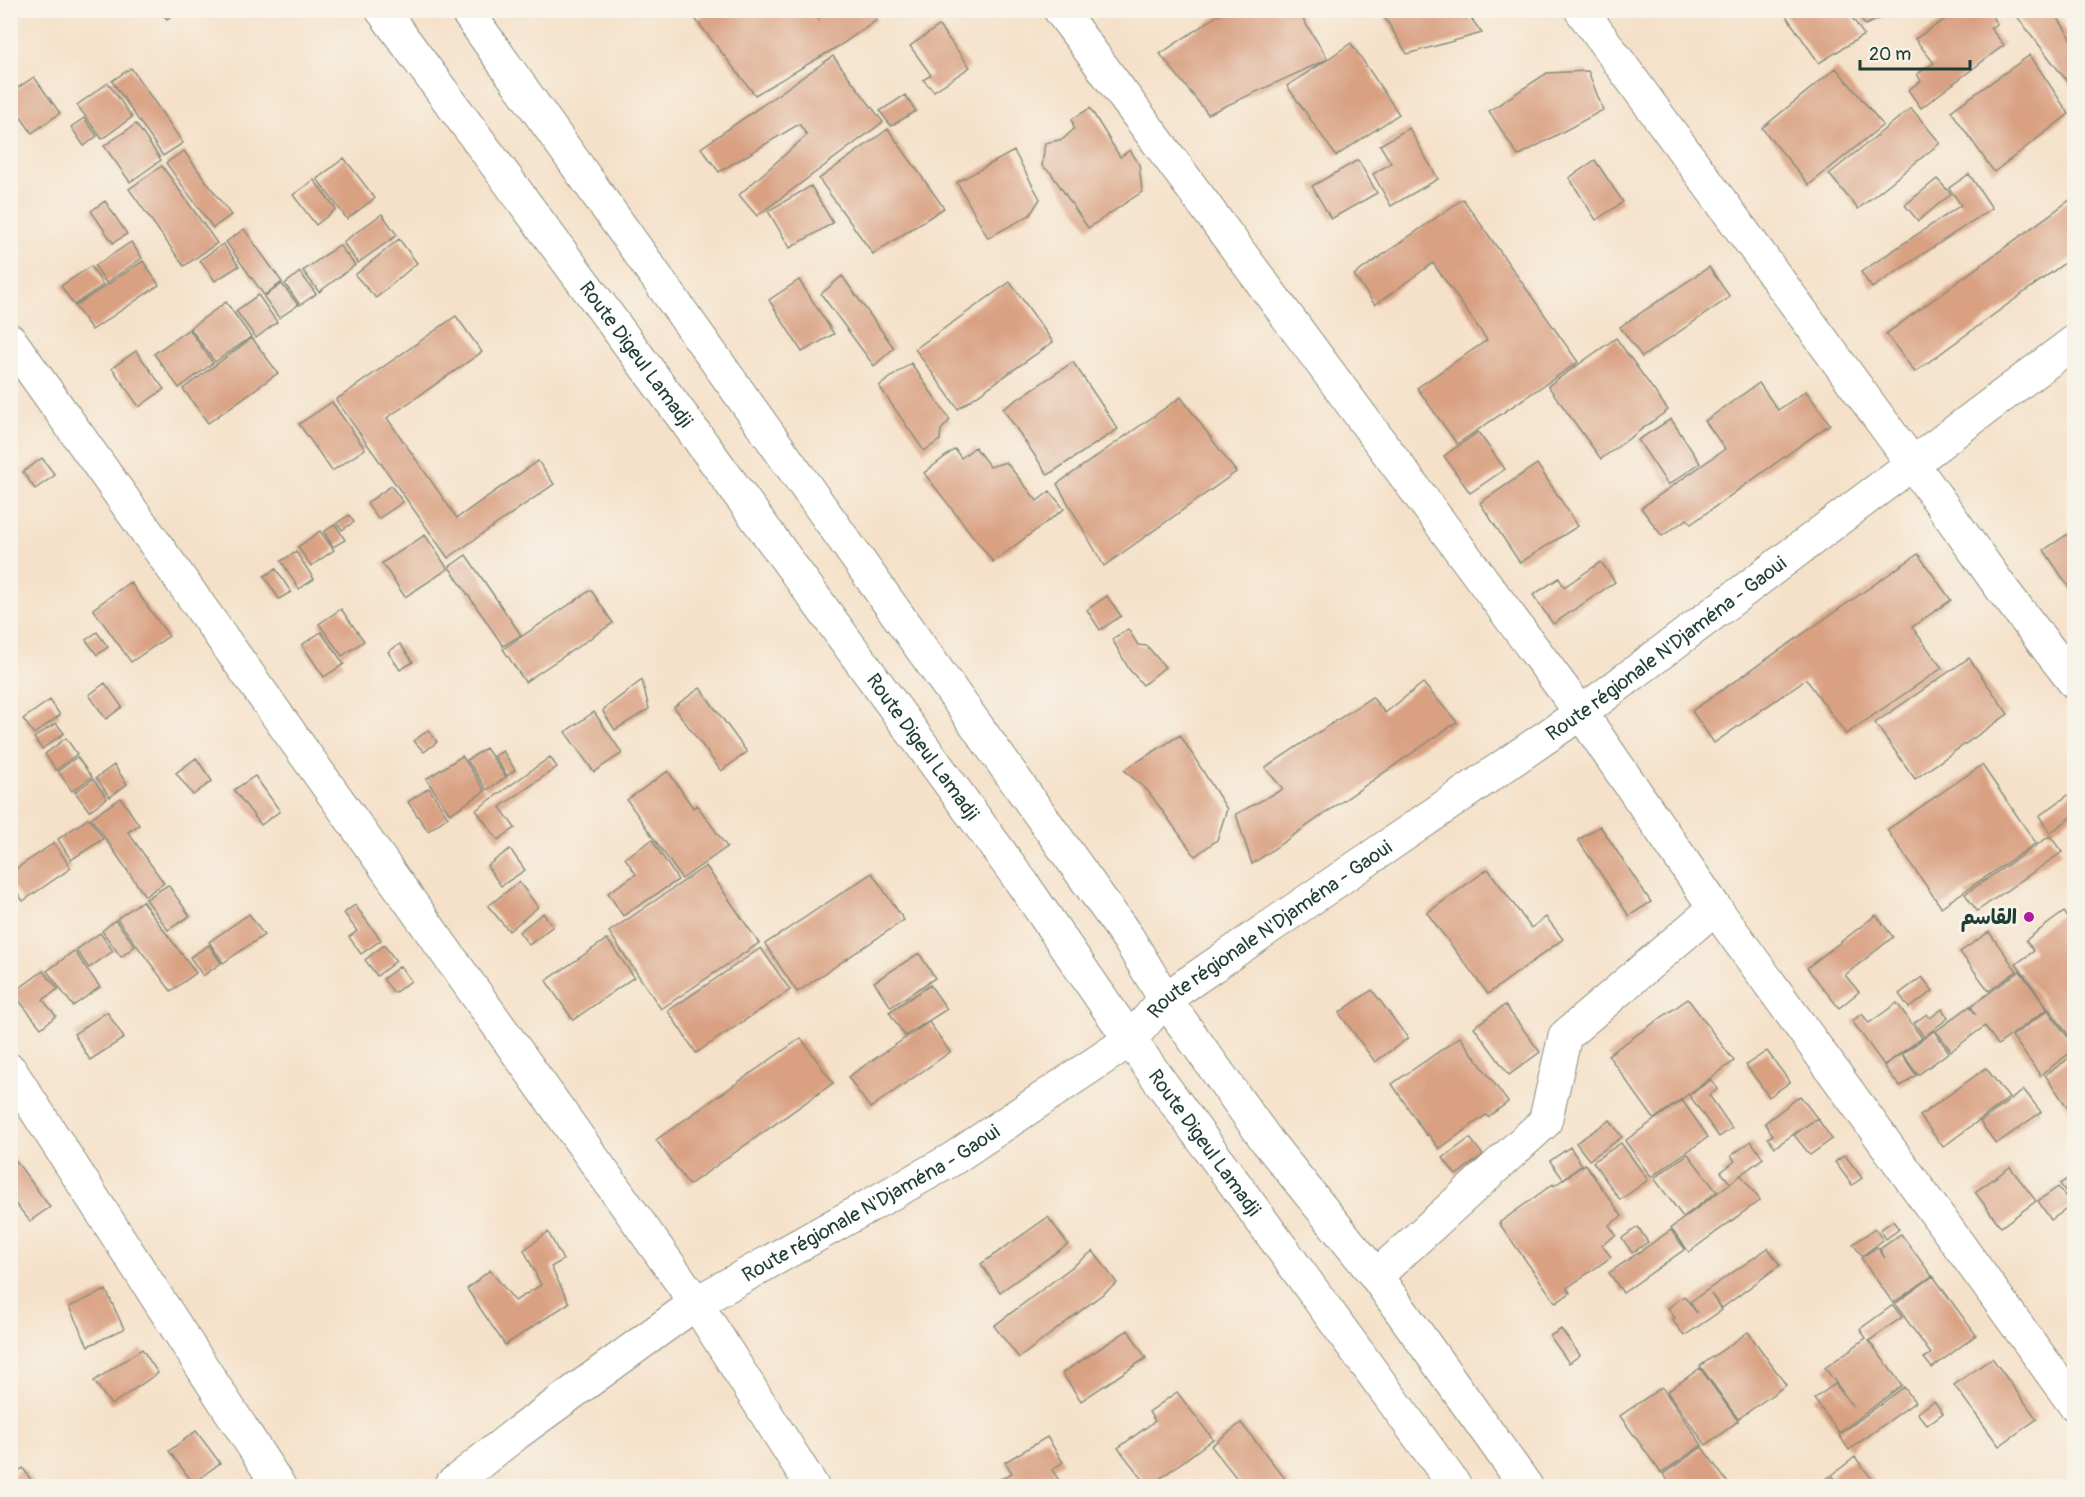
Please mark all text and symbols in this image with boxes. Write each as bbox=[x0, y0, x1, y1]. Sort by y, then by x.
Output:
scale bar bbox=[1860, 33, 1970, 71]
text: 20 m bbox=[1869, 43, 1911, 66]
street label: Route Digeul Lamadji bbox=[574, 276, 699, 432]
street label: Route régionale N'Djaména - Gaoui bbox=[1541, 551, 1791, 746]
street label: Route Digeul Lamadji bbox=[861, 668, 985, 825]
street label: Route régionale N'Djaména - Gaoui bbox=[1142, 834, 1396, 1023]
place label: القاسم bbox=[1961, 905, 2017, 932]
marker: القاسم bbox=[2022, 910, 2036, 924]
street label: Route Digeul Lamadji bbox=[1143, 1064, 1267, 1221]
street label: Route régionale N'Djaména - Gaoui bbox=[738, 1119, 1004, 1287]

